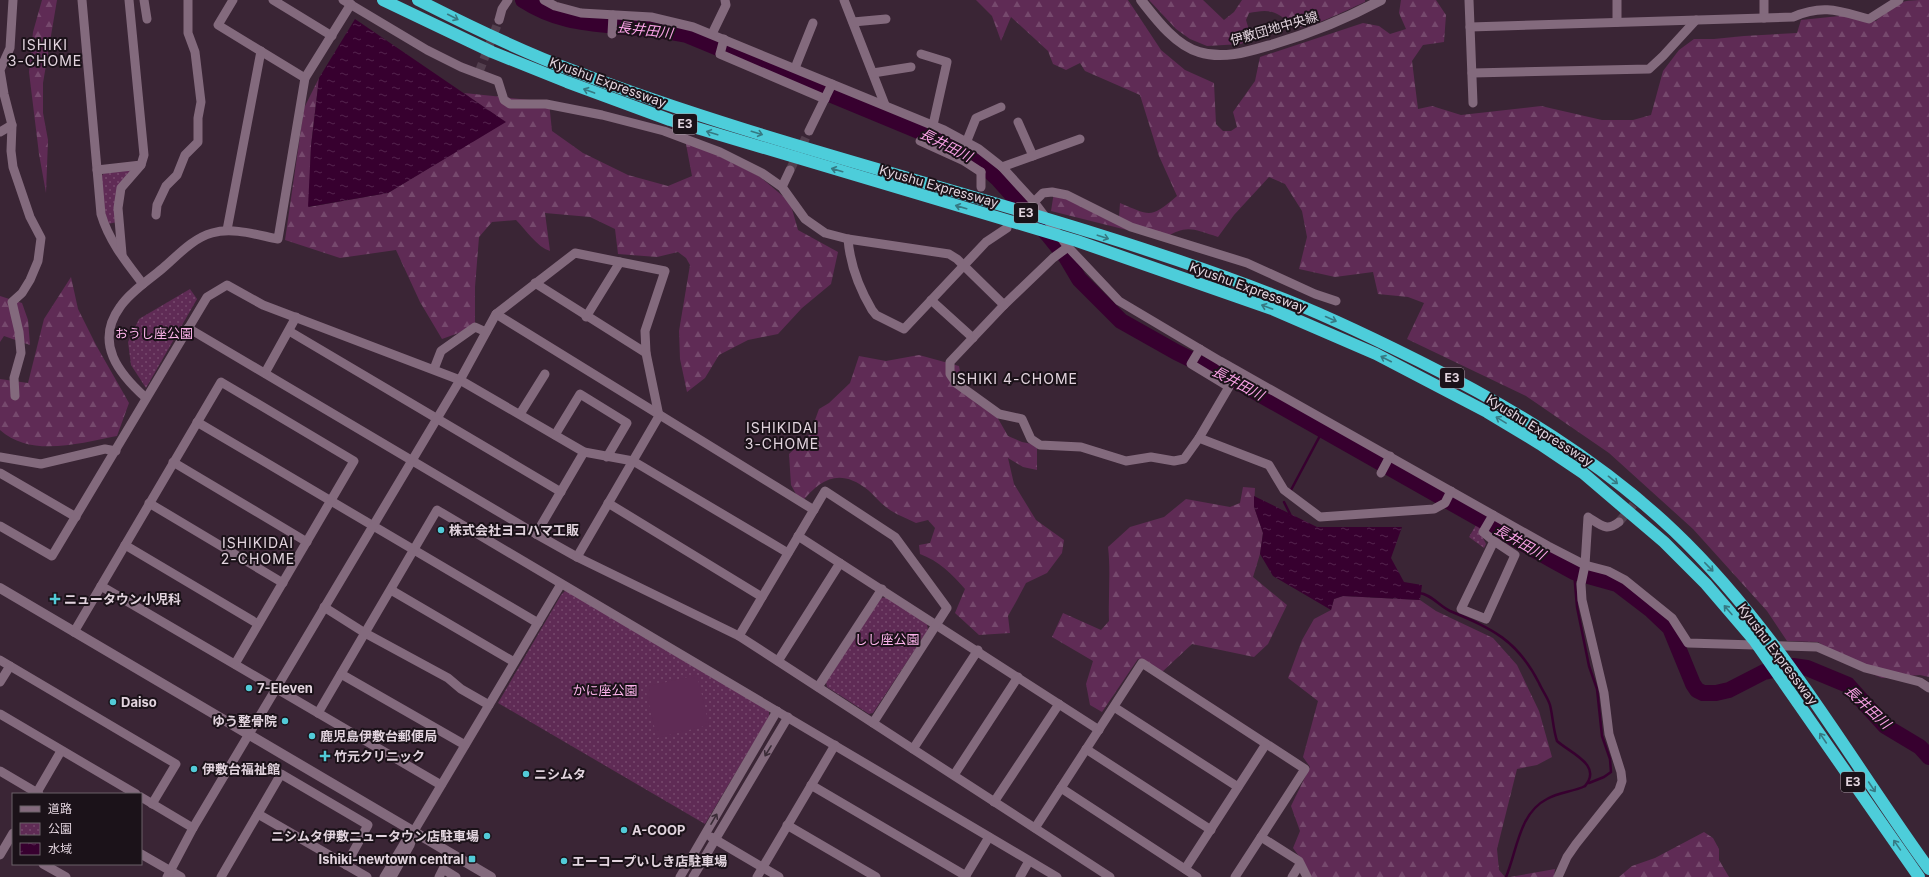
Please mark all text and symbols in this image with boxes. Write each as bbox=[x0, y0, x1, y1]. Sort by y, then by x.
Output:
street label: 伊敷団地中央線 bbox=[1228, 8, 1320, 48]
one-way arrow bbox=[446, 14, 458, 22]
water label: 長井田川 bbox=[616, 18, 676, 42]
district label: ISHIKI 3-CHOME bbox=[8, 36, 82, 69]
street label: Kyushu Expressway bbox=[547, 53, 669, 111]
one-way arrow bbox=[584, 86, 596, 94]
road number: E3 bbox=[673, 114, 697, 134]
water label: 長井田川 bbox=[917, 124, 977, 166]
one-way arrow bbox=[706, 129, 719, 136]
one-way arrow bbox=[750, 130, 763, 137]
street label: Kyushu Expressway bbox=[878, 161, 1000, 211]
one-way arrow bbox=[830, 166, 843, 173]
one-way arrow bbox=[955, 203, 968, 210]
road number: E3 bbox=[1014, 203, 1038, 223]
one-way arrow bbox=[1096, 234, 1109, 241]
street label: Kyushu Expressway bbox=[1187, 258, 1309, 316]
one-way arrow bbox=[1261, 303, 1273, 311]
one-way arrow bbox=[1324, 315, 1336, 323]
park label: おうし座公園 bbox=[115, 325, 193, 341]
one-way arrow bbox=[1380, 355, 1392, 362]
water label: 長井田川 bbox=[1210, 362, 1269, 404]
road number: E3 bbox=[1440, 368, 1464, 388]
district label: ISHIKI 4-CHOME bbox=[952, 370, 1078, 387]
street label: Kyushu Expressway bbox=[1484, 391, 1596, 469]
one-way arrow bbox=[1496, 416, 1507, 424]
district label: ISHIKIDAI 3-CHOME bbox=[745, 419, 819, 452]
one-way arrow bbox=[1608, 475, 1619, 484]
water label: 長井田川 bbox=[1492, 520, 1550, 564]
place label: 株式会社ヨコハマ工販 bbox=[449, 522, 579, 538]
marker: 株式会社ヨコハマ工販 bbox=[436, 525, 446, 535]
district label: ISHIKIDAI 2-CHOME bbox=[221, 534, 295, 567]
one-way arrow bbox=[1704, 562, 1714, 572]
place label: ニュータウン小児科 bbox=[64, 591, 181, 607]
marker: ニュータウン小児科 bbox=[49, 593, 61, 605]
street label: Kyushu Expressway bbox=[1735, 600, 1821, 708]
one-way arrow bbox=[1724, 605, 1733, 616]
park label: しし座公園 bbox=[854, 631, 920, 647]
place label: 7-Eleven bbox=[257, 680, 313, 696]
water label: 長井田川 bbox=[1842, 681, 1896, 733]
park label: かに座公園 bbox=[572, 682, 638, 698]
marker: 7-Eleven bbox=[244, 683, 254, 693]
place label: Daiso bbox=[121, 694, 157, 710]
marker: Daiso bbox=[108, 697, 118, 707]
place label: ゆう整骨院 bbox=[212, 713, 277, 729]
marker: ゆう整骨院 bbox=[280, 716, 290, 726]
place label: 鹿児島伊敷台郵便局 bbox=[320, 728, 437, 744]
marker: 鹿児島伊敷台郵便局 bbox=[307, 731, 317, 741]
one-way arrow bbox=[1819, 733, 1827, 744]
one-way arrow bbox=[764, 744, 772, 756]
place label: 竹元クリニック bbox=[334, 748, 425, 764]
marker: 竹元クリニック bbox=[319, 750, 331, 762]
place label: 伊敷台福祉館 bbox=[202, 761, 280, 777]
marker: 伊敷台福祉館 bbox=[189, 764, 199, 774]
place label: ニシムタ bbox=[534, 766, 586, 782]
marker: ニシムタ bbox=[521, 769, 531, 779]
road number: E3 bbox=[1841, 772, 1865, 792]
one-way arrow bbox=[1868, 782, 1877, 793]
legend bbox=[12, 793, 142, 865]
text: 道路 bbox=[48, 801, 72, 816]
one-way arrow bbox=[711, 814, 719, 826]
text: 公園 bbox=[48, 821, 72, 836]
place label: A-COOP bbox=[632, 822, 685, 838]
marker: A-COOP bbox=[619, 825, 629, 835]
place label: ニシムタ伊敷ニュータウン店駐車場 bbox=[271, 828, 479, 844]
marker: ニシムタ伊敷ニュータウン店駐車場 bbox=[482, 831, 492, 841]
one-way arrow bbox=[1893, 840, 1901, 851]
text: 水域 bbox=[48, 841, 72, 856]
place label: Ishiki-newtown central bbox=[319, 851, 464, 867]
place label: エーコープいしき店駐車場 bbox=[572, 853, 727, 869]
marker: Ishiki-newtown central bbox=[467, 854, 477, 864]
marker: エーコープいしき店駐車場 bbox=[559, 856, 569, 866]

